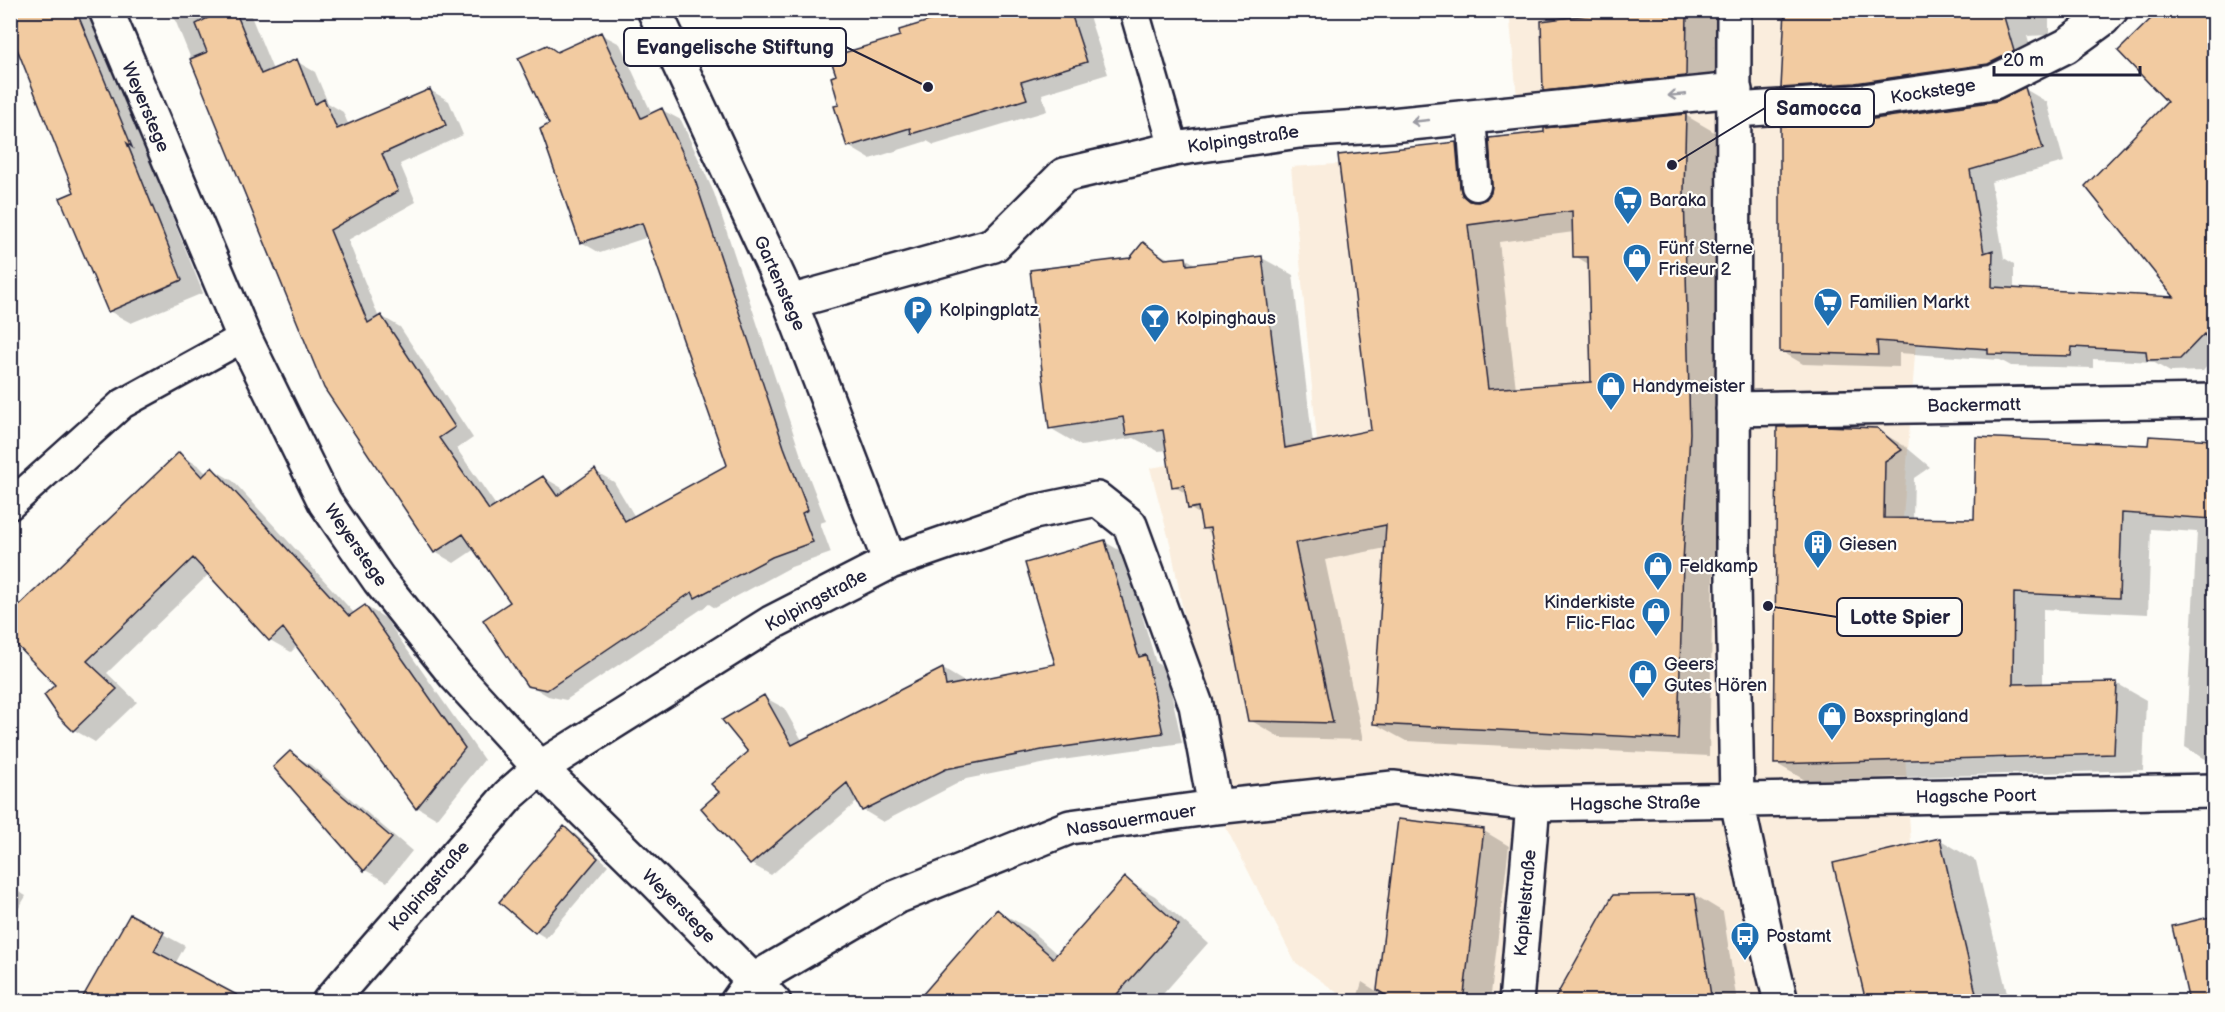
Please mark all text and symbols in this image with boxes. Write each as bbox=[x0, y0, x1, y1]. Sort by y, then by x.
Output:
callout: Evangelische Stiftung bbox=[624, 28, 846, 66]
text: Evangelische Stiftung bbox=[636, 36, 834, 60]
scale bar bbox=[1994, 39, 2140, 77]
text: 20 m bbox=[2003, 50, 2044, 71]
street label: Weyerstege bbox=[117, 59, 174, 156]
street label: Kockstege bbox=[1889, 74, 1977, 109]
callout: Samocca bbox=[1765, 89, 1874, 127]
one-way arrow bbox=[1667, 90, 1687, 101]
text: Samocca bbox=[1776, 97, 1862, 121]
one-way arrow bbox=[1411, 116, 1430, 127]
street label: Kolpingstraße bbox=[1186, 121, 1300, 158]
supermarket icon: Baraka bbox=[1612, 184, 1644, 226]
place label: Baraka bbox=[1649, 190, 1707, 211]
street label: Gartenstege bbox=[749, 232, 810, 334]
place label: Fünf Sterne Friseur 2 bbox=[1658, 238, 1753, 280]
shop icon: Fünf Sterne Friseur 2 bbox=[1621, 242, 1653, 284]
supermarket icon: Familien Markt bbox=[1812, 286, 1844, 328]
place label: Familien Markt bbox=[1849, 292, 1970, 313]
parking icon: Kolpingplatz bbox=[902, 294, 934, 336]
place label: Kolpingplatz bbox=[939, 300, 1039, 321]
bar icon: Kolpinghaus bbox=[1139, 302, 1171, 344]
place label: Kolpinghaus bbox=[1176, 308, 1276, 329]
shop icon: Handymeister bbox=[1595, 370, 1627, 412]
place label: Handymeister bbox=[1632, 376, 1745, 397]
street label: Backermatt bbox=[1927, 394, 2022, 417]
street label: Weyerstege bbox=[320, 500, 392, 591]
building icon: Giesen bbox=[1802, 528, 1834, 570]
place label: Giesen bbox=[1839, 534, 1897, 555]
shop icon: Feldkamp bbox=[1642, 550, 1674, 592]
place label: Feldkamp bbox=[1679, 556, 1758, 577]
street label: Kolpingstraße bbox=[762, 565, 871, 636]
place label: Kinderkiste Flic-Flac bbox=[1544, 592, 1635, 634]
shop icon: Kinderkiste Flic-Flac bbox=[1640, 596, 1672, 638]
callout: Lotte Spier bbox=[1837, 598, 1962, 636]
text: Lotte Spier bbox=[1850, 606, 1951, 630]
place label: Geers Gutes Hören bbox=[1664, 654, 1767, 696]
shop icon: Geers Gutes Hören bbox=[1627, 658, 1659, 700]
shop icon: Boxspringland bbox=[1816, 700, 1848, 742]
place label: Boxspringland bbox=[1853, 706, 1969, 727]
street label: Hagsche Poort bbox=[1915, 785, 2037, 808]
street label: Hagsche Straße bbox=[1569, 792, 1701, 815]
street label: Nassauermauer bbox=[1065, 800, 1198, 841]
street label: Kolpingstraße bbox=[385, 837, 474, 936]
street label: Kapitelstraße bbox=[1510, 848, 1541, 957]
street label: Weyerstege bbox=[637, 865, 720, 948]
bus stop icon: Postamt bbox=[1729, 920, 1761, 962]
place label: Postamt bbox=[1766, 926, 1832, 947]

